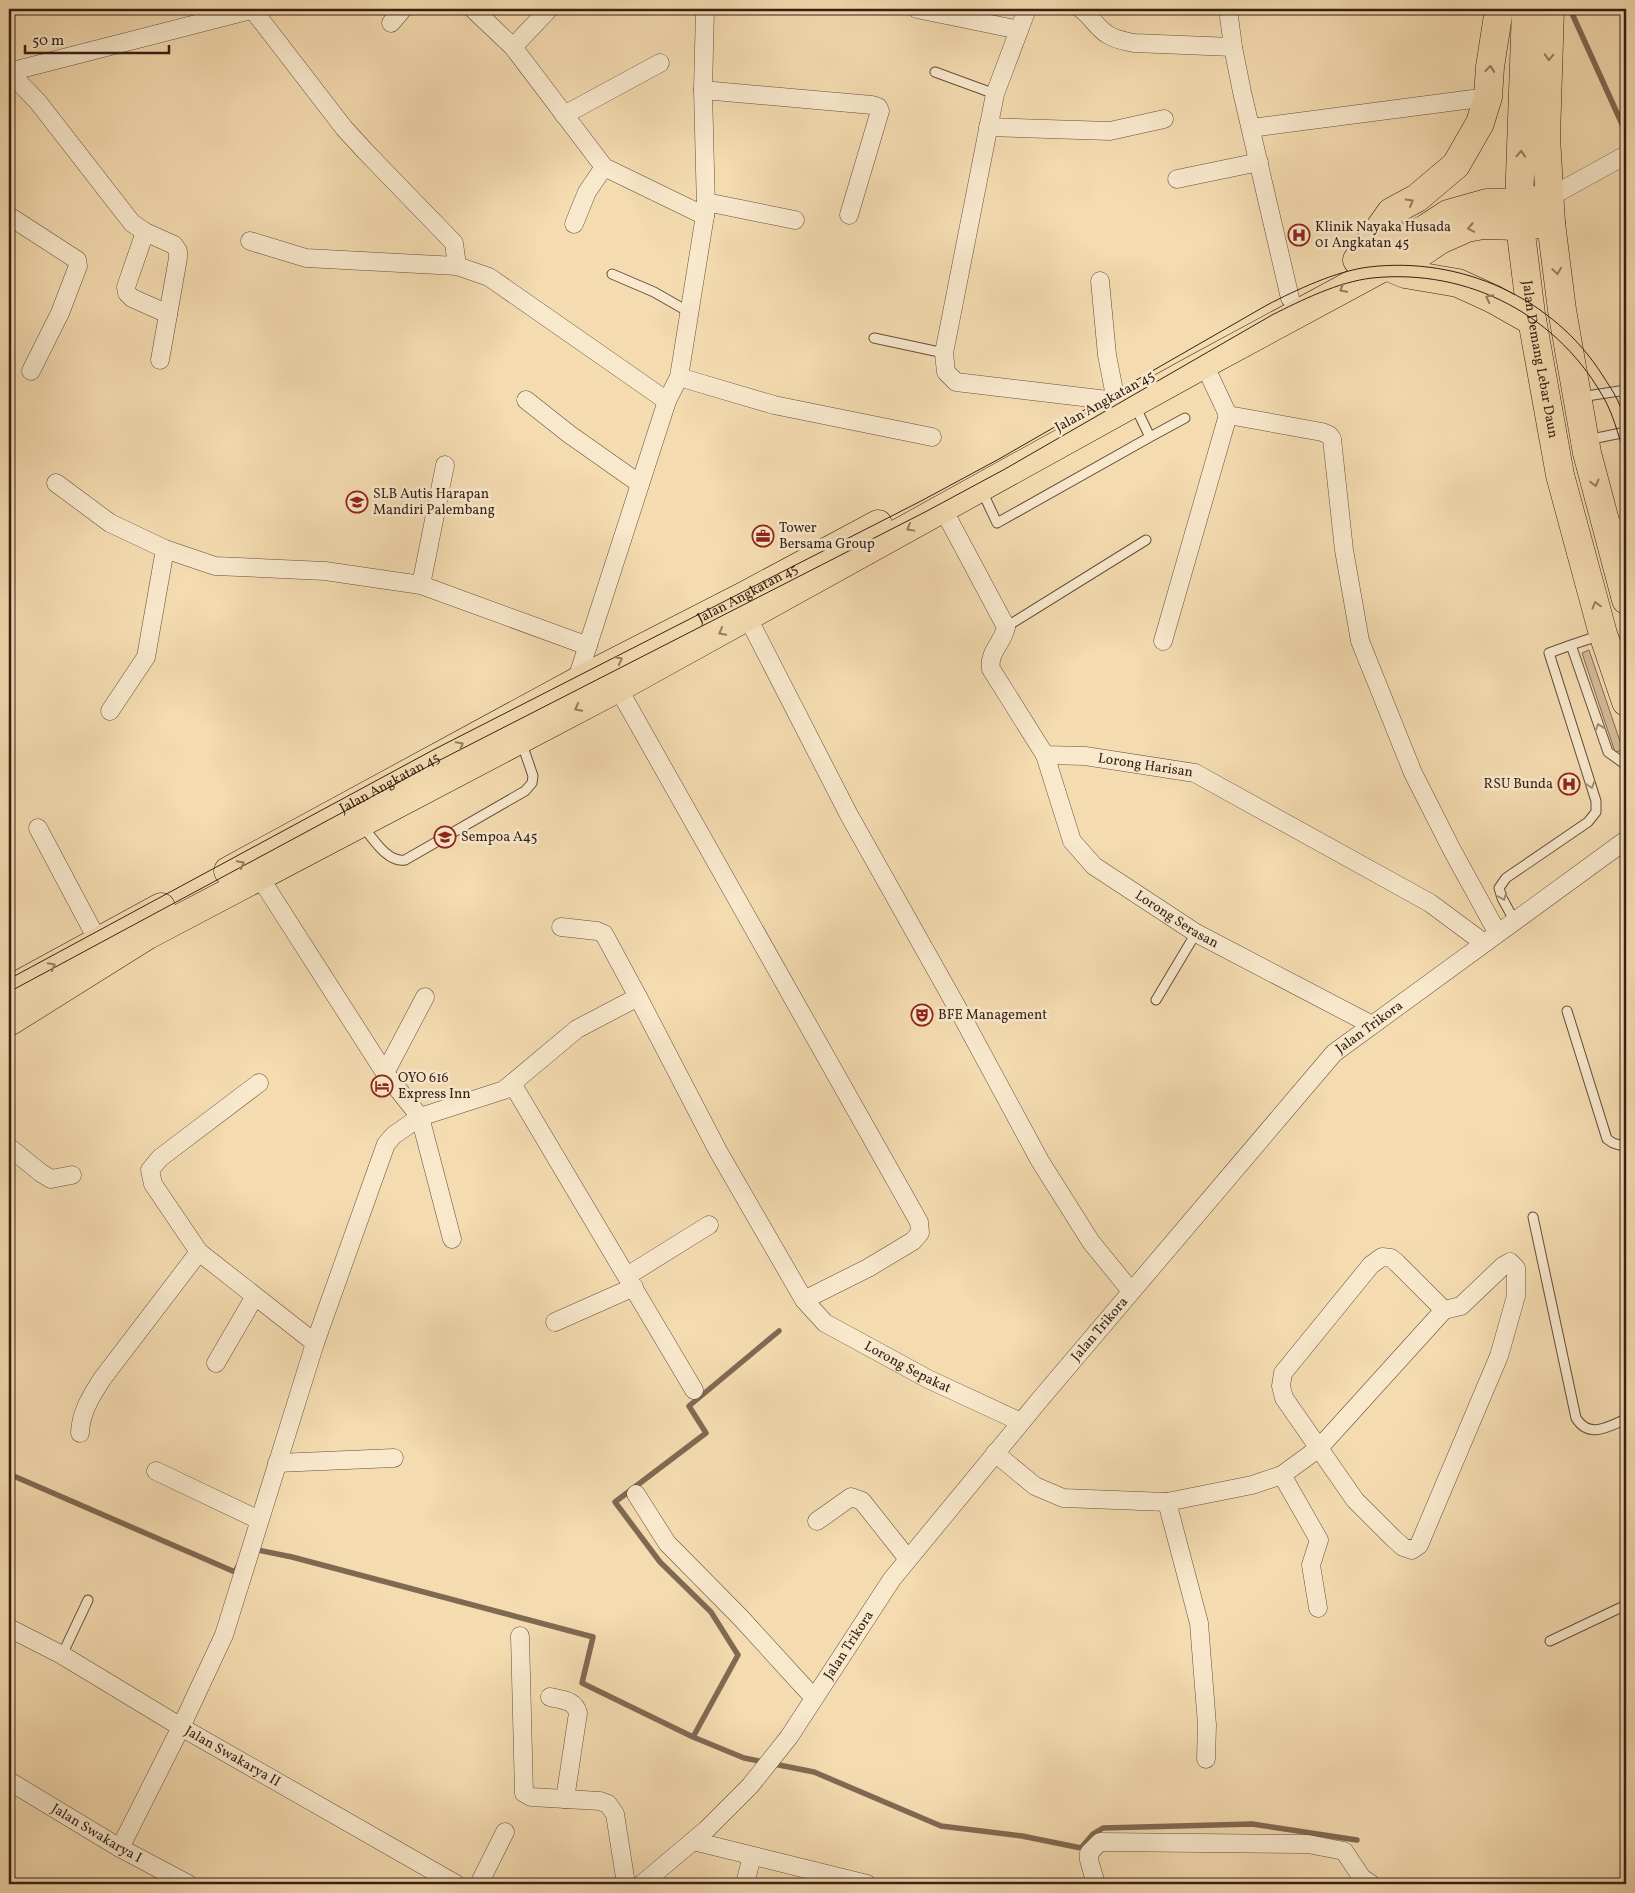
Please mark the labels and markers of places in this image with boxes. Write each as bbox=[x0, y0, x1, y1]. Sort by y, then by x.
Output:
place label: Klinik Nayaka Husada 01 Angkatan 45 bbox=[1315, 218, 1451, 253]
hospital icon: Klinik Nayaka Husada 01 Angkatan 45 bbox=[1287, 223, 1311, 247]
place label: SLB Autis Harapan Mandiri Palembang bbox=[373, 485, 495, 520]
school or university icon: SLB Autis Harapan Mandiri Palembang bbox=[345, 490, 369, 514]
place label: Tower Bersama Group bbox=[779, 519, 875, 554]
office icon: Tower Bersama Group bbox=[751, 524, 775, 548]
hospital icon: RSU Bunda bbox=[1557, 772, 1581, 796]
place label: RSU Bunda bbox=[1484, 775, 1553, 794]
school or university icon: Sempoa A45 bbox=[433, 825, 457, 849]
place label: Sempoa A45 bbox=[461, 828, 538, 847]
theatre icon: BFE Management bbox=[910, 1003, 934, 1027]
place label: BFE Management bbox=[938, 1006, 1047, 1025]
place label: OYO 616 Express Inn bbox=[398, 1069, 471, 1104]
hotel icon: OYO 616 Express Inn bbox=[370, 1074, 394, 1098]

